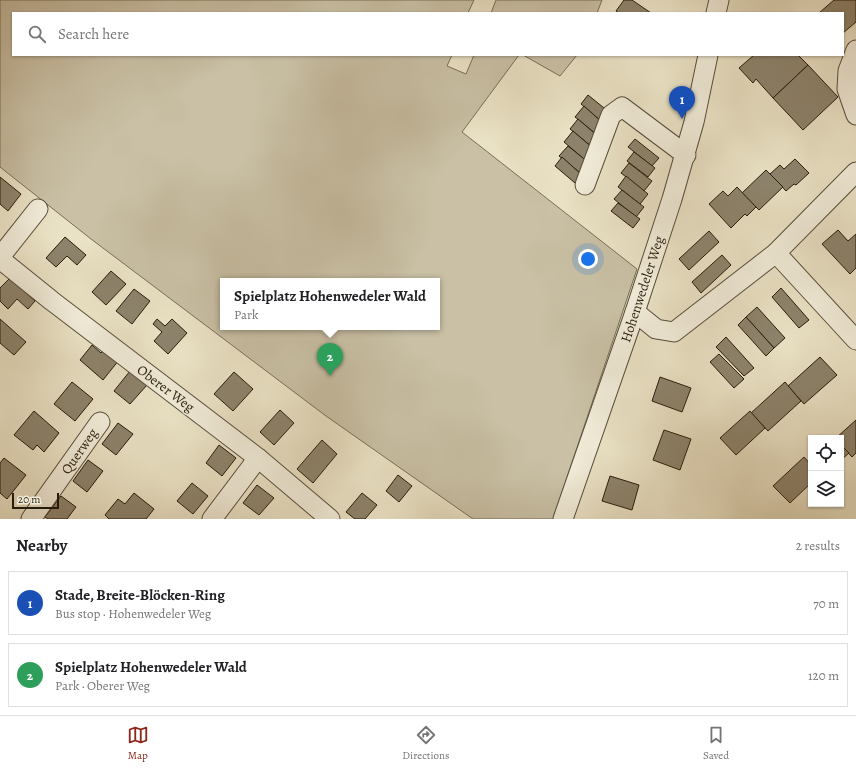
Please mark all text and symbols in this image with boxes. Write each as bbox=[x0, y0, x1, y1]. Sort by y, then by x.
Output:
search box bbox=[12, 12, 844, 56]
icon: search bbox=[26, 23, 48, 45]
text: Search here bbox=[58, 24, 129, 44]
pin: 1 bbox=[669, 86, 695, 119]
street label: Hohenwedeler Weg bbox=[616, 233, 669, 345]
your location bbox=[578, 249, 598, 269]
popup bbox=[220, 278, 440, 330]
text: Spielplatz Hohenwedeler Wald bbox=[234, 286, 426, 306]
text: Park bbox=[234, 306, 258, 323]
pin: 2 bbox=[317, 343, 343, 376]
street label: Oberer Weg bbox=[133, 360, 199, 416]
street label: Querweg bbox=[57, 425, 102, 478]
map controls bbox=[808, 435, 844, 507]
button: locate bbox=[808, 435, 844, 471]
button: layers bbox=[808, 471, 844, 507]
scale bar bbox=[12, 491, 59, 510]
text: 20 m bbox=[18, 492, 40, 507]
text: Nearby bbox=[16, 534, 67, 557]
text: 2 results bbox=[796, 537, 840, 554]
text: Stade, Breite-Blöcken-Ring bbox=[55, 585, 225, 605]
text: 1 bbox=[28, 595, 32, 612]
text: 70 m bbox=[813, 595, 839, 612]
text: Bus stop · Hohenwedeler Weg bbox=[55, 605, 211, 622]
text: Spielplatz Hohenwedeler Wald bbox=[55, 657, 247, 677]
text: 2 bbox=[27, 667, 33, 684]
text: 120 m bbox=[808, 667, 839, 684]
text: Park · Oberer Weg bbox=[55, 677, 150, 694]
tab: Map bbox=[127, 724, 149, 763]
tab: Directions bbox=[402, 724, 450, 763]
tab: Saved bbox=[703, 724, 729, 763]

